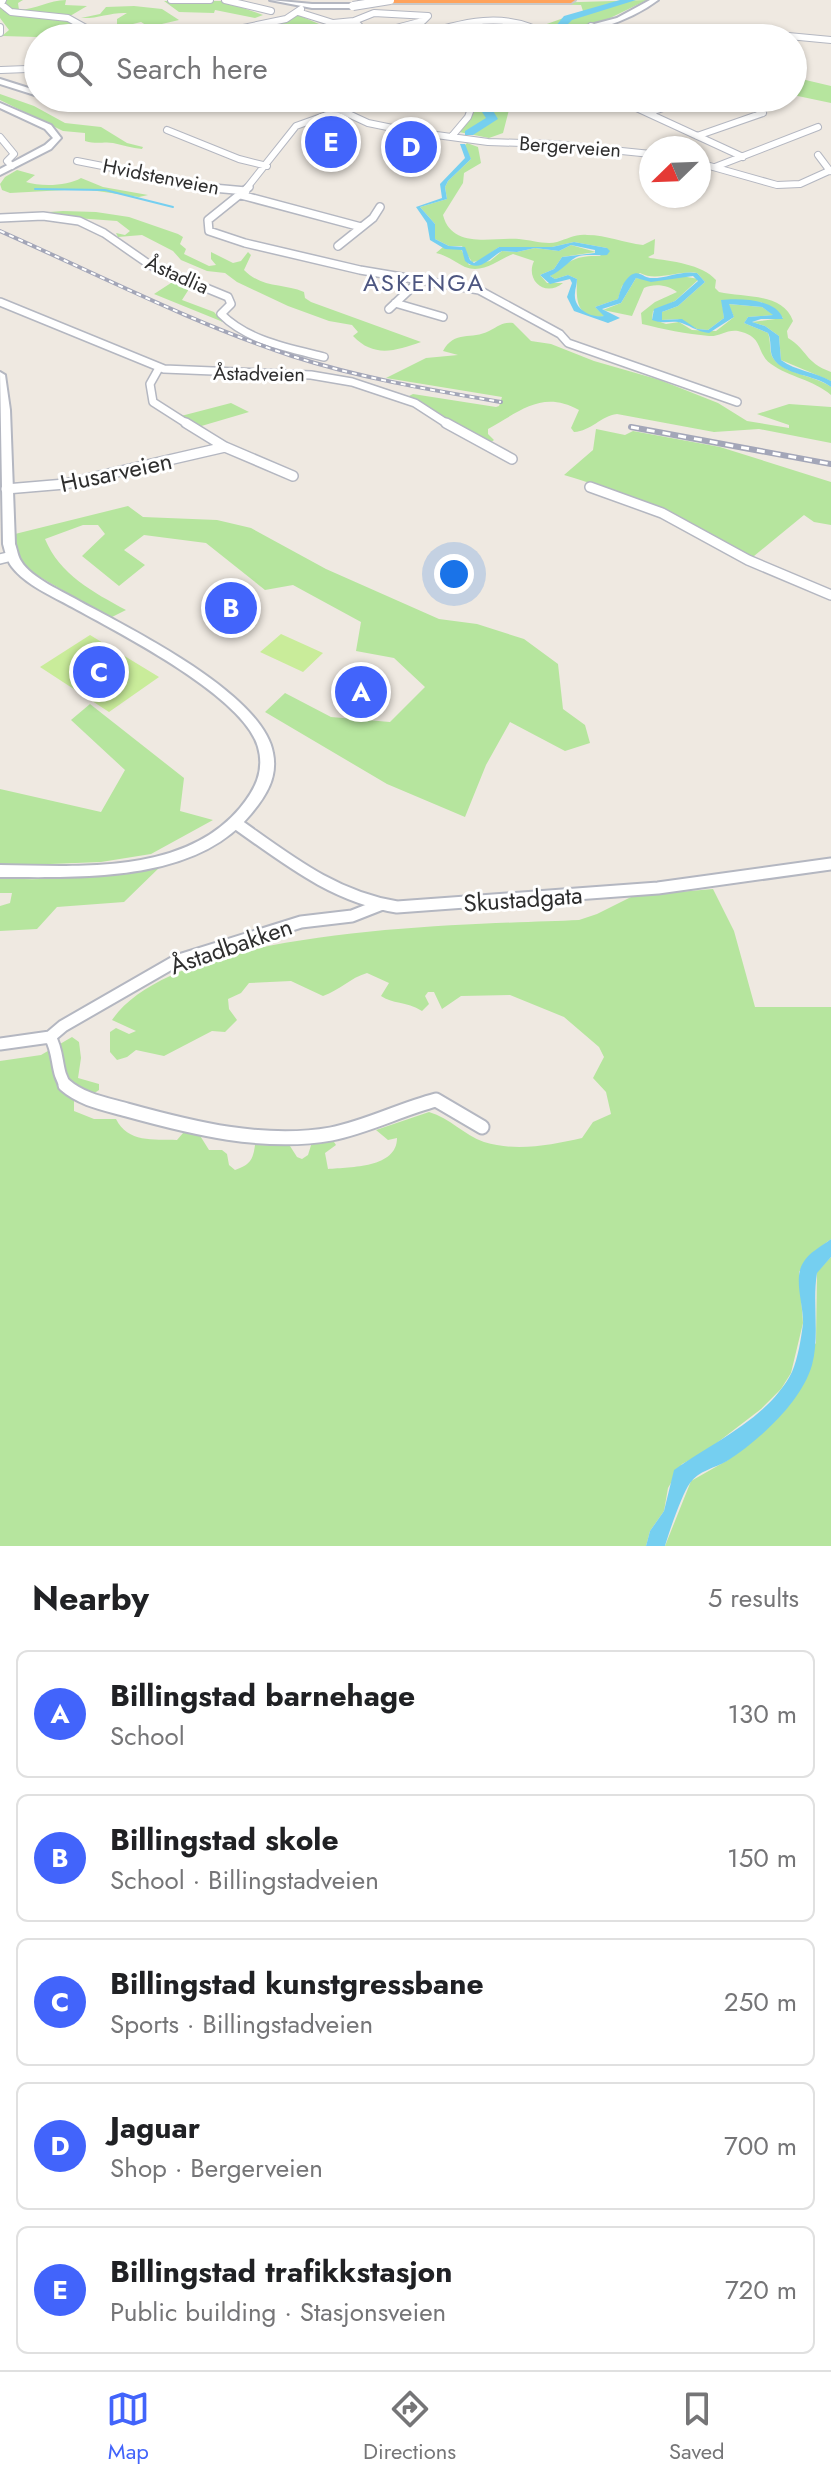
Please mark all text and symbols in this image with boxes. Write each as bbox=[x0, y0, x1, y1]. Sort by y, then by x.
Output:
search box bbox=[24, 24, 807, 112]
icon: search bbox=[52, 46, 96, 90]
text: Search here bbox=[116, 47, 268, 90]
pin: E bbox=[305, 112, 357, 172]
pin: D bbox=[385, 117, 437, 177]
street label: Bergerveien bbox=[518, 129, 622, 165]
north arrow bbox=[639, 136, 711, 208]
street label: Hvidstenveien bbox=[100, 152, 222, 202]
street label: Åstadlia bbox=[141, 248, 213, 302]
district label: ASKENGA bbox=[363, 265, 485, 300]
street label: Åstadveien bbox=[213, 359, 305, 389]
street label: Husarveien bbox=[57, 443, 175, 501]
your location bbox=[434, 554, 474, 594]
pin: B bbox=[205, 578, 257, 638]
pin: C bbox=[73, 642, 125, 702]
pin: A bbox=[335, 662, 387, 722]
street label: Skustadgata bbox=[462, 877, 584, 921]
street label: Åstadbakken bbox=[165, 909, 297, 983]
text: Nearby bbox=[32, 1574, 149, 1623]
text: 5 results bbox=[708, 1579, 799, 1617]
text: Billingstad barnehage bbox=[110, 1674, 415, 1717]
text: A bbox=[50, 1695, 70, 1733]
text: 130 m bbox=[727, 1695, 797, 1733]
text: School bbox=[110, 1717, 185, 1755]
text: Billingstad skole bbox=[110, 1818, 339, 1861]
text: B bbox=[51, 1839, 69, 1877]
text: 150 m bbox=[727, 1839, 797, 1877]
text: School · Billingstadveien bbox=[110, 1861, 379, 1899]
text: Billingstad kunstgressbane bbox=[110, 1962, 484, 2005]
text: C bbox=[51, 1983, 69, 2021]
text: 250 m bbox=[724, 1983, 797, 2021]
text: Sports · Billingstadveien bbox=[110, 2005, 373, 2043]
text: Jaguar bbox=[110, 2106, 200, 2149]
text: D bbox=[50, 2127, 70, 2165]
text: 700 m bbox=[724, 2127, 797, 2165]
text: Shop · Bergerveien bbox=[110, 2149, 323, 2187]
text: Billingstad trafikkstasjon bbox=[110, 2250, 453, 2293]
text: E bbox=[52, 2271, 68, 2309]
text: 720 m bbox=[725, 2271, 797, 2309]
text: Public building · Stasjonsveien bbox=[110, 2293, 446, 2331]
tab: Map bbox=[106, 2387, 150, 2467]
tab: Directions bbox=[363, 2387, 456, 2467]
tab: Saved bbox=[669, 2387, 725, 2467]

